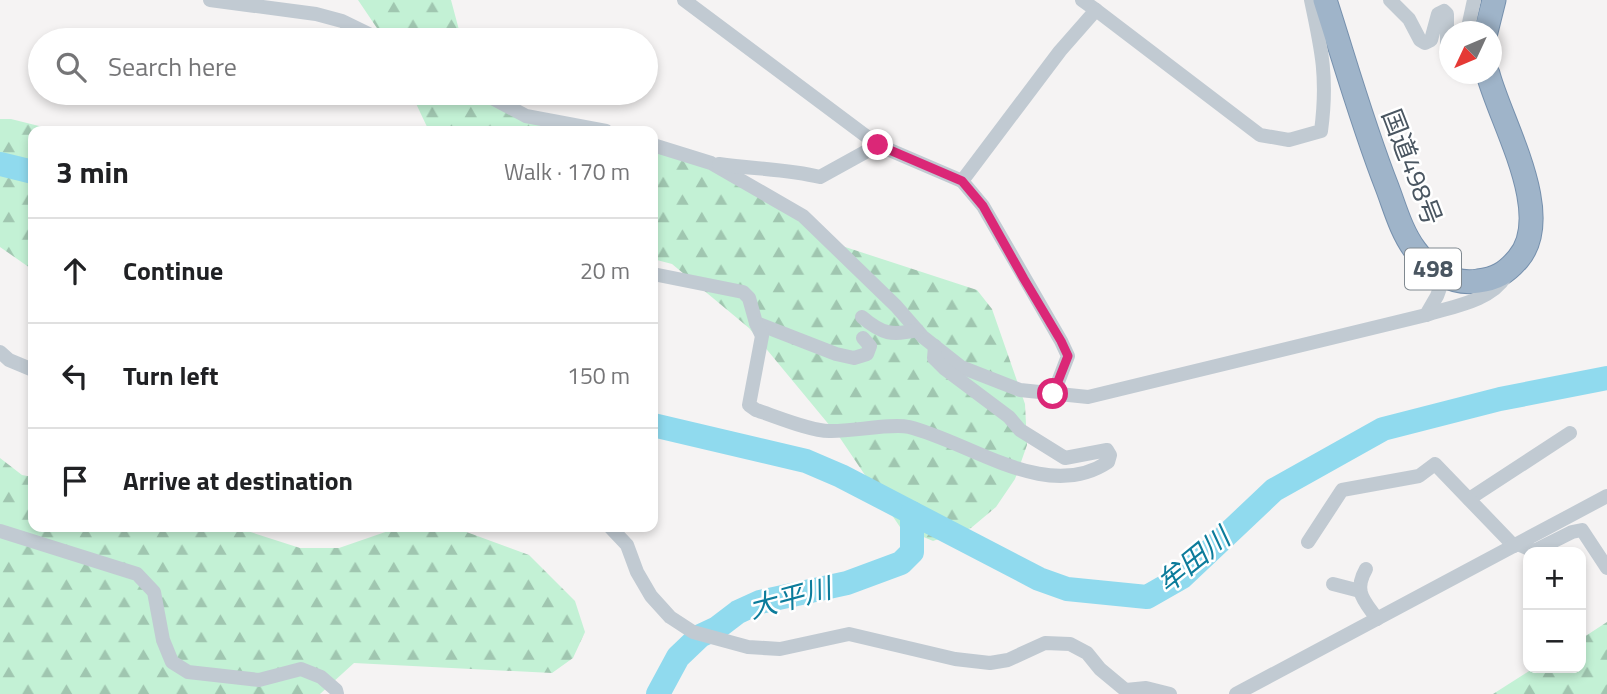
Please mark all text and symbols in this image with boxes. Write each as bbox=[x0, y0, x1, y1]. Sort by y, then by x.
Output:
north arrow bbox=[1439, 21, 1502, 84]
search box bbox=[28, 28, 658, 105]
text: Search here bbox=[108, 47, 237, 86]
icon: search bbox=[52, 48, 90, 86]
street label: 国道498号 bbox=[1372, 103, 1452, 231]
route end bbox=[862, 129, 893, 160]
text: 3 min bbox=[56, 149, 129, 195]
text: Walk · 170 m bbox=[504, 154, 630, 189]
road number: 498 bbox=[1405, 248, 1461, 290]
text: Continue bbox=[123, 251, 223, 290]
icon: ahead bbox=[56, 252, 94, 290]
text: 20 m bbox=[580, 253, 630, 288]
text: Turn left bbox=[123, 356, 218, 395]
icon: left bbox=[56, 357, 94, 395]
text: 150 m bbox=[567, 358, 630, 393]
route start bbox=[1037, 378, 1068, 409]
text: Arrive at destination bbox=[123, 461, 353, 500]
icon: arrive bbox=[56, 462, 94, 500]
water label: 牟田川 bbox=[1147, 515, 1241, 603]
map controls bbox=[1523, 547, 1586, 673]
button: + bbox=[1523, 547, 1586, 610]
water label: 大平川 bbox=[744, 565, 839, 629]
button: − bbox=[1523, 610, 1586, 673]

